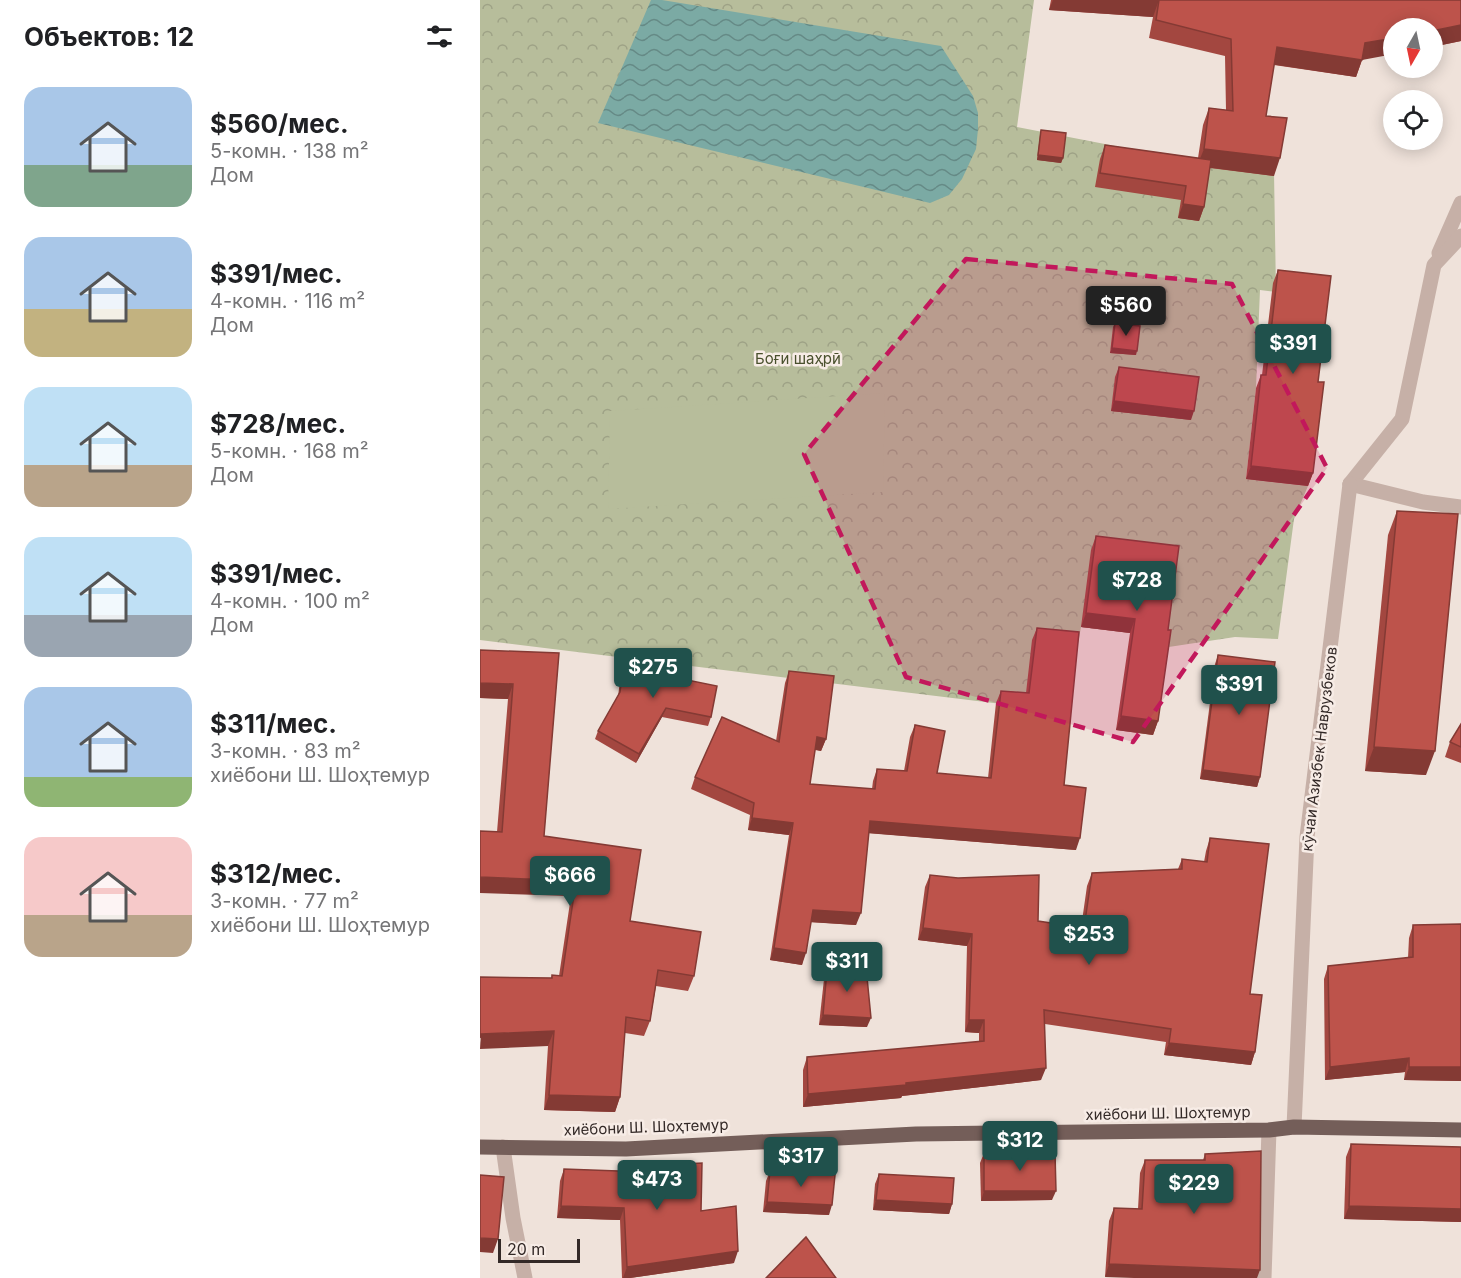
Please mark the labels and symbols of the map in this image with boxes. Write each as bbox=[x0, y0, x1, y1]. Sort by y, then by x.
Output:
north arrow bbox=[1383, 18, 1443, 78]
pin: $560 bbox=[1090, 286, 1162, 337]
pin: $391 bbox=[1257, 324, 1329, 375]
park label: Боғи шаҳрӣ bbox=[755, 349, 841, 368]
pin: $728 bbox=[1101, 561, 1173, 612]
street label: кӯчаи Азизбек Наврузбеков bbox=[1297, 646, 1341, 852]
pin: $275 bbox=[617, 648, 689, 699]
pin: $391 bbox=[1203, 665, 1275, 716]
pin: $666 bbox=[534, 856, 606, 907]
pin: $253 bbox=[1053, 915, 1125, 966]
pin: $311 bbox=[811, 942, 883, 993]
street label: хиёбони Ш. Шоҳтемур bbox=[1085, 1102, 1251, 1124]
street label: хиёбони Ш. Шоҳтемур bbox=[563, 1115, 729, 1139]
pin: $312 bbox=[984, 1121, 1056, 1172]
pin: $317 bbox=[765, 1137, 837, 1188]
pin: $473 bbox=[621, 1160, 693, 1211]
pin: $229 bbox=[1158, 1164, 1230, 1215]
scale bar bbox=[498, 1236, 580, 1264]

